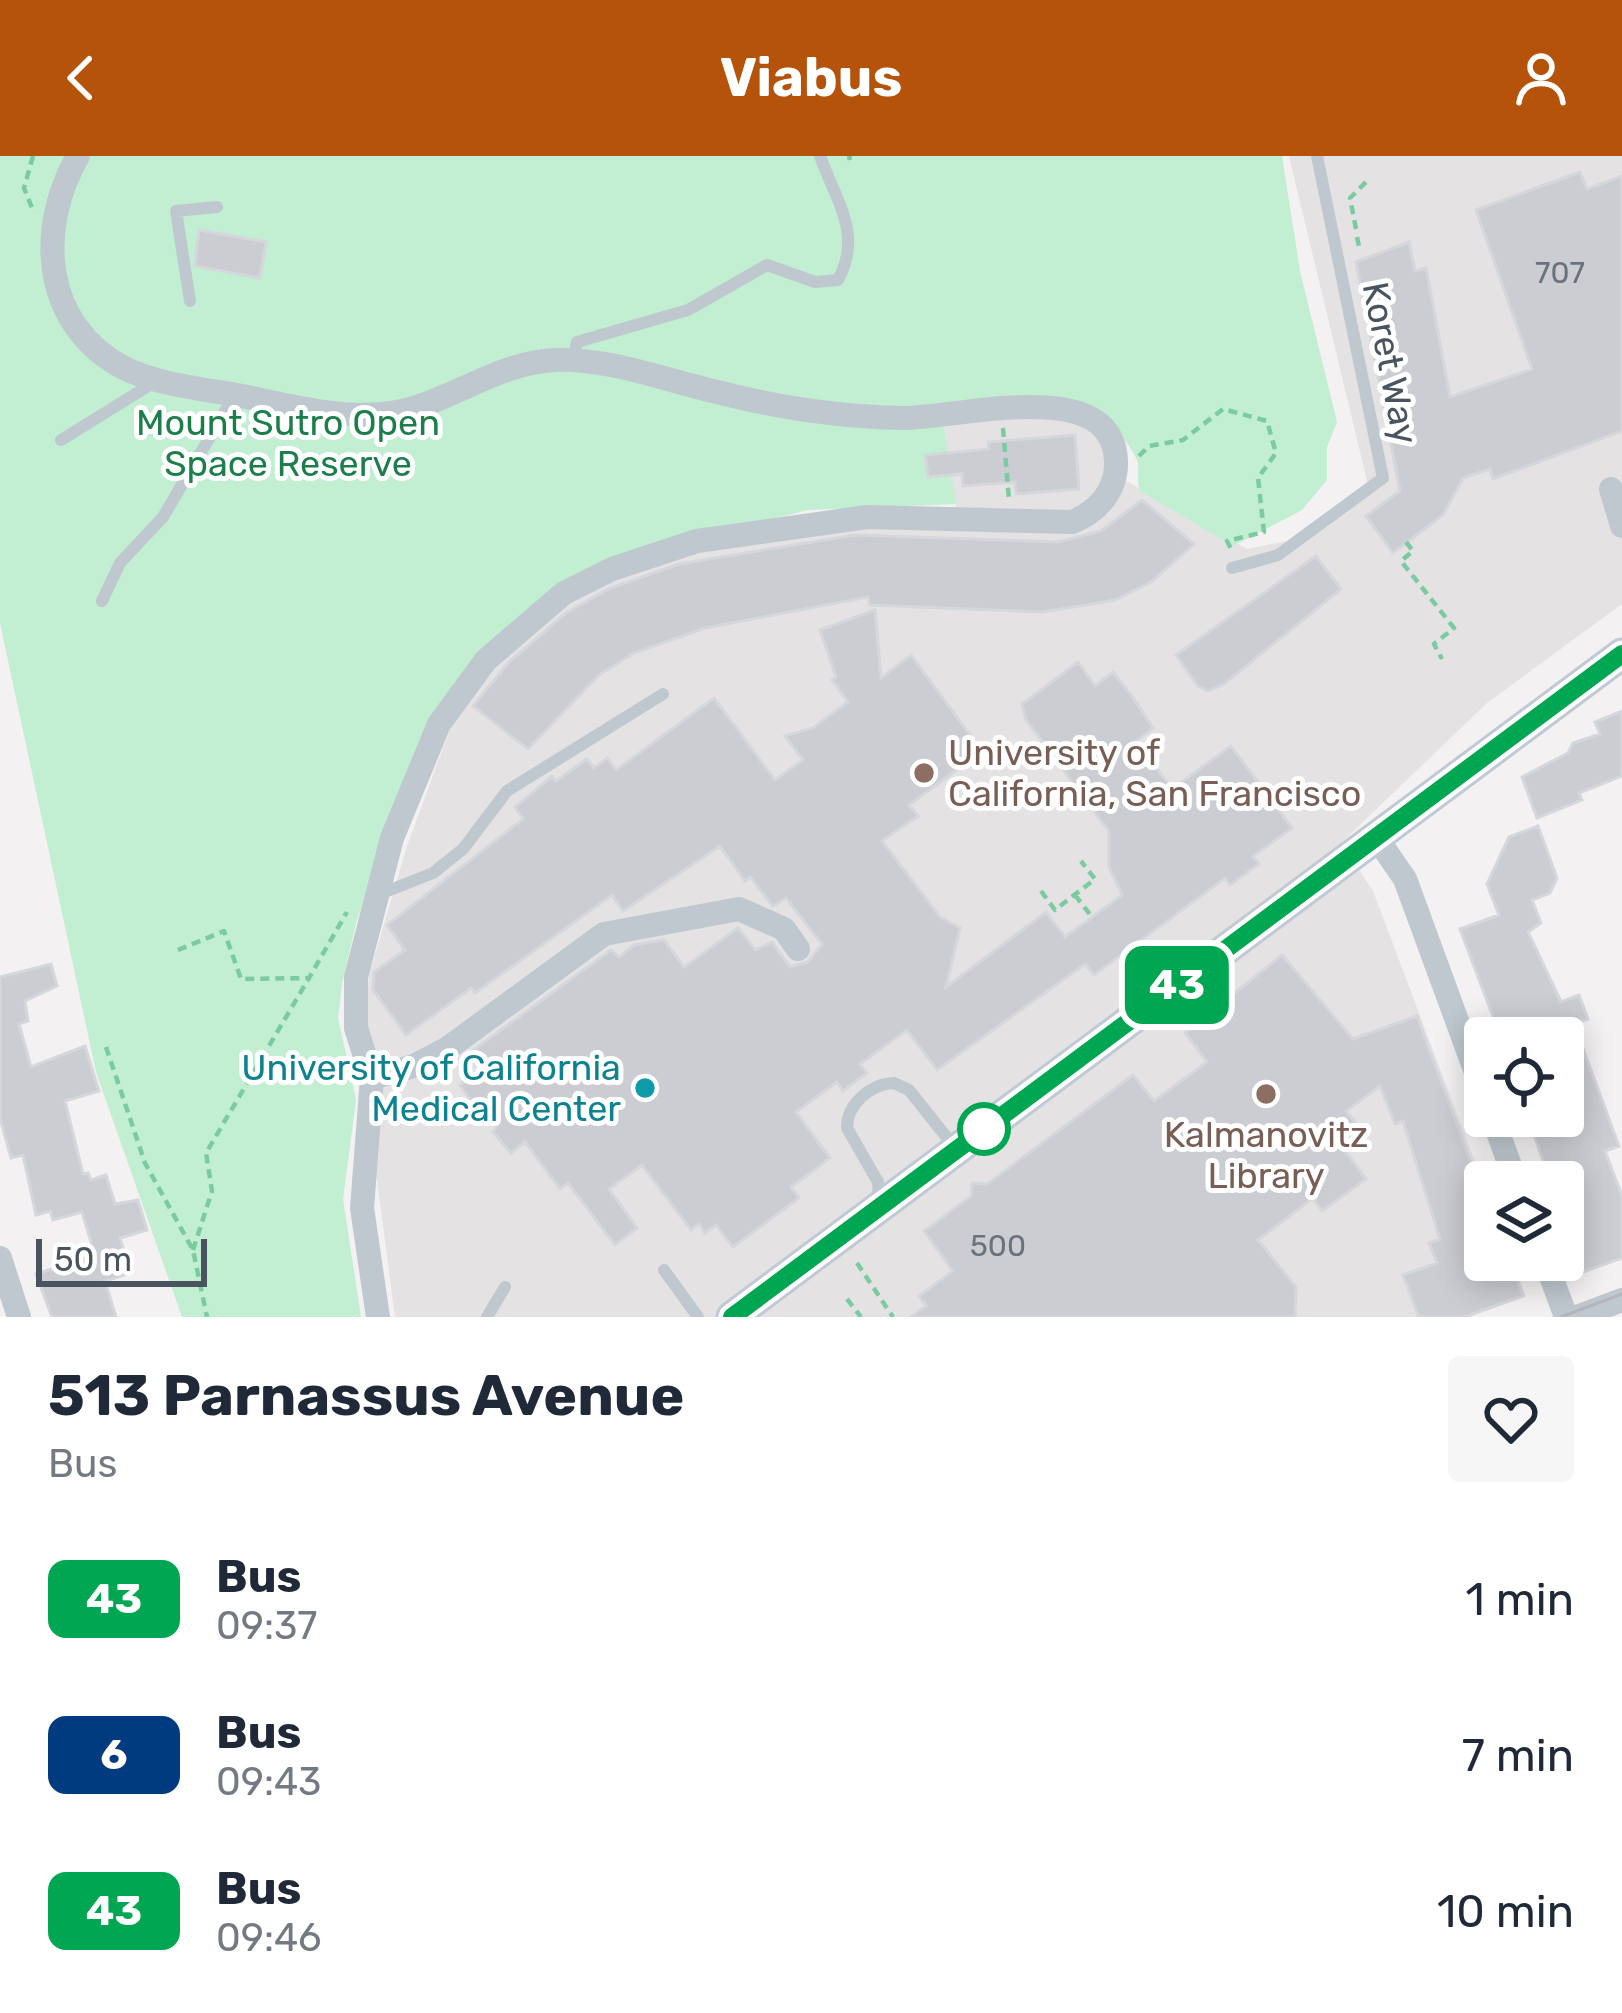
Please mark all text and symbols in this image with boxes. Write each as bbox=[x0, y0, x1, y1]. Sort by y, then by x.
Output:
icon: back bbox=[48, 45, 114, 111]
icon: person bbox=[1508, 45, 1574, 111]
text: Viabus bbox=[720, 46, 902, 110]
house number: 707 bbox=[1535, 255, 1585, 291]
street label: Koret Way bbox=[1354, 278, 1427, 448]
park label: Mount Sutro Open Space Reserve bbox=[136, 401, 440, 485]
place label: University of California, San Francisco bbox=[948, 731, 1361, 815]
marker: University of California, San Francisco bbox=[911, 760, 937, 786]
line badge: 43 bbox=[1123, 946, 1231, 1024]
text: 43 bbox=[1149, 960, 1205, 1010]
map controls bbox=[1464, 1017, 1584, 1281]
button: locate bbox=[1464, 1017, 1584, 1137]
place label: University of California Medical Center bbox=[241, 1046, 621, 1130]
marker: University of California Medical Center bbox=[632, 1075, 658, 1101]
marker: Kalmanovitz Library bbox=[1253, 1081, 1279, 1107]
unlabelled marker bbox=[959, 1104, 1009, 1154]
place label: Kalmanovitz Library bbox=[1164, 1113, 1368, 1197]
button: layers bbox=[1464, 1161, 1584, 1281]
house number: 500 bbox=[970, 1228, 1026, 1264]
scale bar bbox=[36, 1233, 207, 1286]
text: 50 m bbox=[54, 1240, 132, 1279]
button: heart bbox=[1448, 1356, 1574, 1482]
text: 513 Parnassus Avenue bbox=[48, 1362, 684, 1429]
text: Bus bbox=[48, 1441, 117, 1487]
text: Bus bbox=[216, 1550, 301, 1603]
text: 1 min bbox=[1466, 1573, 1574, 1626]
text: 43 bbox=[86, 1574, 142, 1624]
text: 09:37 bbox=[216, 1603, 317, 1649]
text: Bus bbox=[216, 1706, 301, 1759]
text: 7 min bbox=[1462, 1729, 1574, 1782]
text: 6 bbox=[100, 1730, 128, 1780]
text: 09:43 bbox=[216, 1759, 322, 1805]
text: Bus bbox=[216, 1862, 301, 1915]
text: 10 min bbox=[1437, 1885, 1574, 1938]
text: 43 bbox=[86, 1886, 142, 1936]
text: 09:46 bbox=[216, 1915, 322, 1961]

